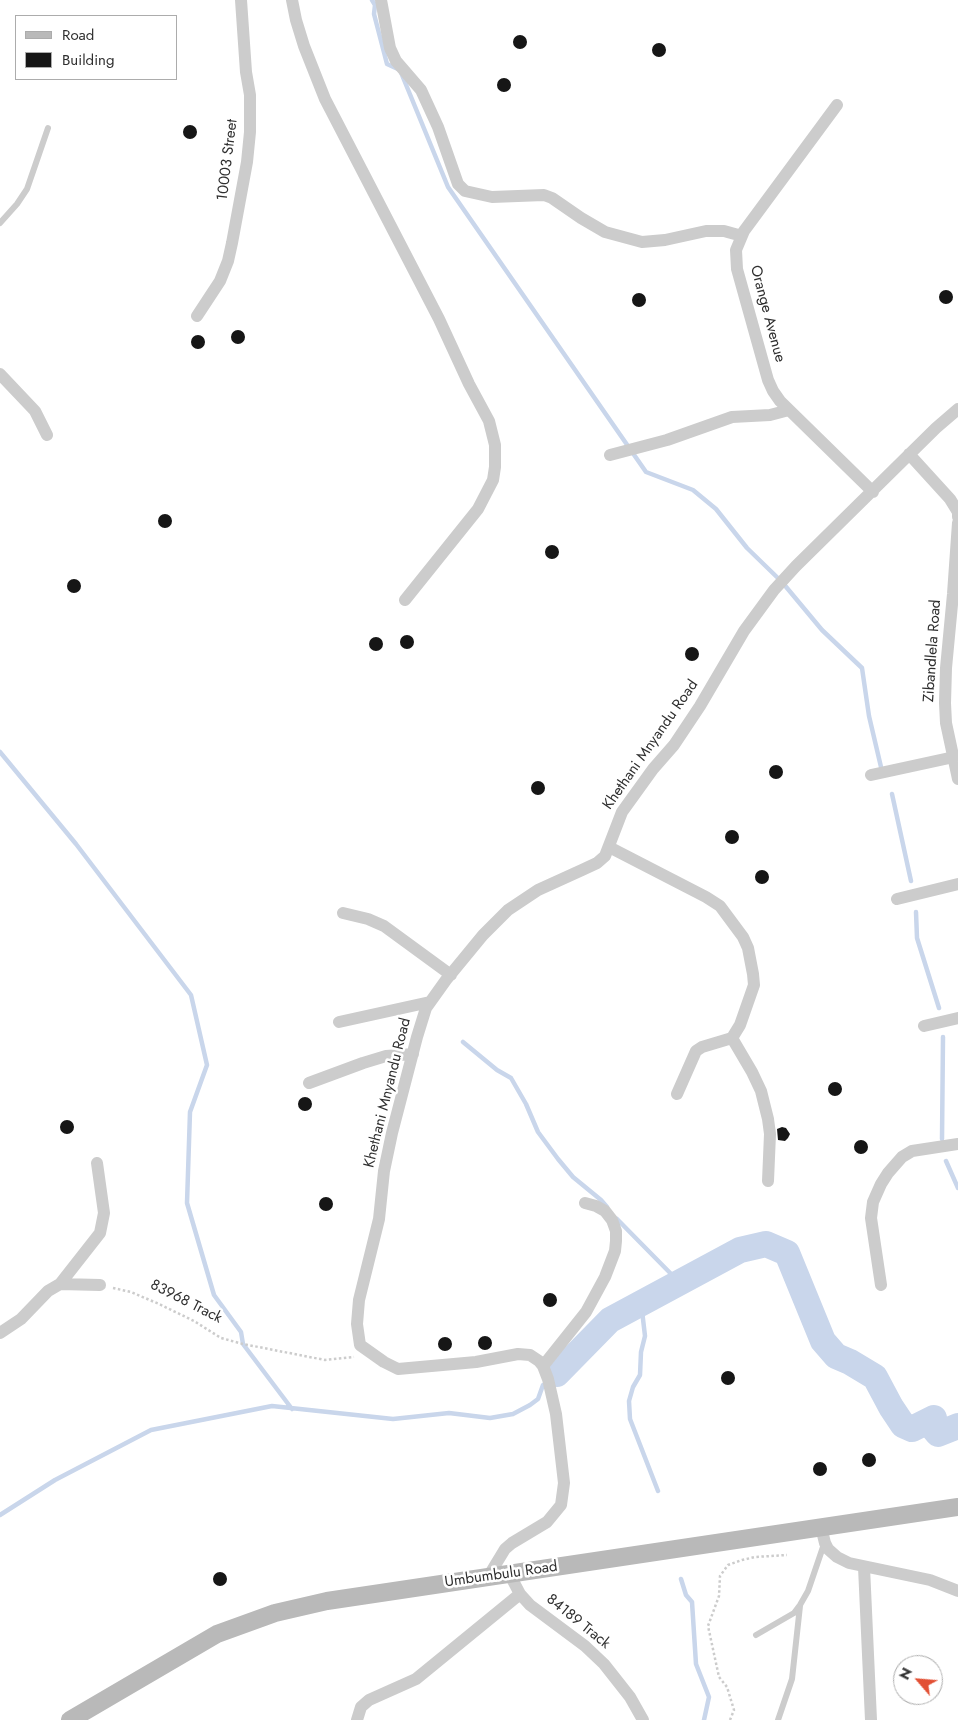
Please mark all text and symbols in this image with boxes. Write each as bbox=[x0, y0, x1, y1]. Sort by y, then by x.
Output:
legend bbox=[15, 15, 178, 80]
text: Road bbox=[62, 24, 94, 46]
text: Building bbox=[62, 49, 114, 71]
street label: 10003 Street bbox=[214, 118, 242, 202]
street label: Orange Avenue bbox=[745, 264, 789, 364]
street label: Zibandlela Road bbox=[920, 599, 946, 703]
street label: Khethani Mnyandu Road bbox=[599, 677, 703, 813]
street label: Khethani Mnyandu Road bbox=[361, 1016, 415, 1170]
street label: 83968 Track bbox=[147, 1276, 225, 1328]
street label: Umbumbulu Road bbox=[443, 1558, 559, 1592]
street label: 84189 Track bbox=[542, 1591, 614, 1653]
north arrow bbox=[893, 1655, 943, 1705]
text: N bbox=[894, 1664, 917, 1683]

